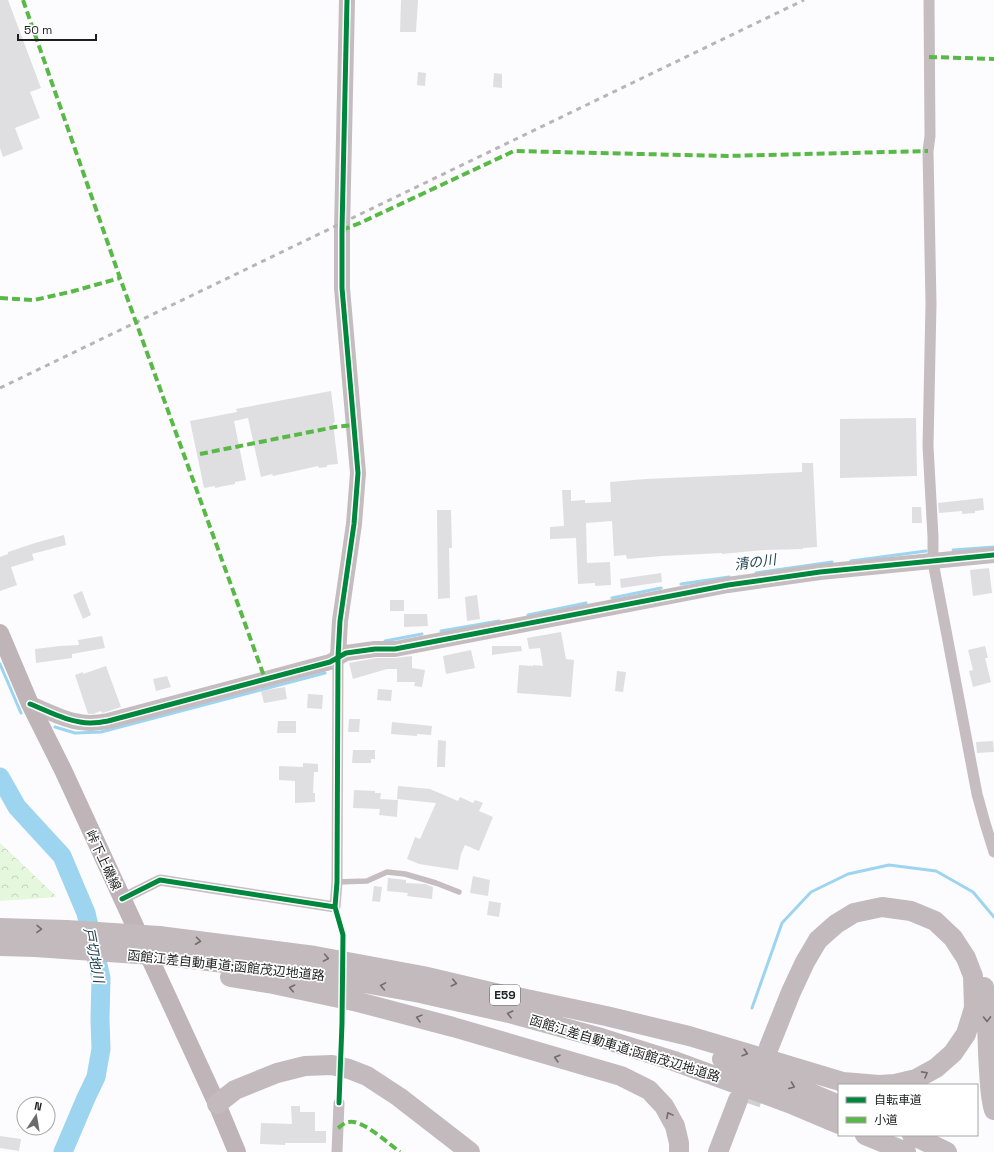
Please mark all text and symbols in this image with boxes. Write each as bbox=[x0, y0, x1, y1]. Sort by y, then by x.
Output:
scale bar bbox=[18, 16, 96, 42]
text: 50 m bbox=[24, 22, 52, 38]
water label: 清の川 bbox=[733, 550, 779, 574]
street label: 峠下上磯線 bbox=[82, 827, 125, 893]
one-way arrow bbox=[36, 925, 42, 933]
water label: 戸切地川 bbox=[80, 926, 109, 986]
one-way arrow bbox=[194, 936, 201, 945]
street label: 函館江差自動車道;函館茂辺地道路 bbox=[126, 947, 325, 984]
one-way arrow bbox=[323, 953, 330, 962]
one-way arrow bbox=[451, 978, 457, 986]
one-way arrow bbox=[380, 982, 386, 991]
one-way arrow bbox=[289, 984, 295, 992]
road number: E59 bbox=[490, 985, 520, 1005]
one-way arrow bbox=[507, 1010, 514, 1018]
street label: 函館江差自動車道;函館茂辺地道路 bbox=[528, 1011, 722, 1086]
one-way arrow bbox=[415, 1014, 422, 1023]
one-way arrow bbox=[982, 1016, 991, 1022]
one-way arrow bbox=[742, 1048, 749, 1057]
one-way arrow bbox=[554, 1054, 561, 1063]
one-way arrow bbox=[921, 1071, 928, 1079]
one-way arrow bbox=[789, 1081, 796, 1089]
legend bbox=[838, 1084, 978, 1136]
text: 自転車道 bbox=[874, 1092, 922, 1108]
north arrow bbox=[16, 1096, 56, 1136]
text: N bbox=[33, 1099, 43, 1114]
one-way arrow bbox=[666, 1112, 674, 1119]
text: 小道 bbox=[874, 1112, 898, 1128]

